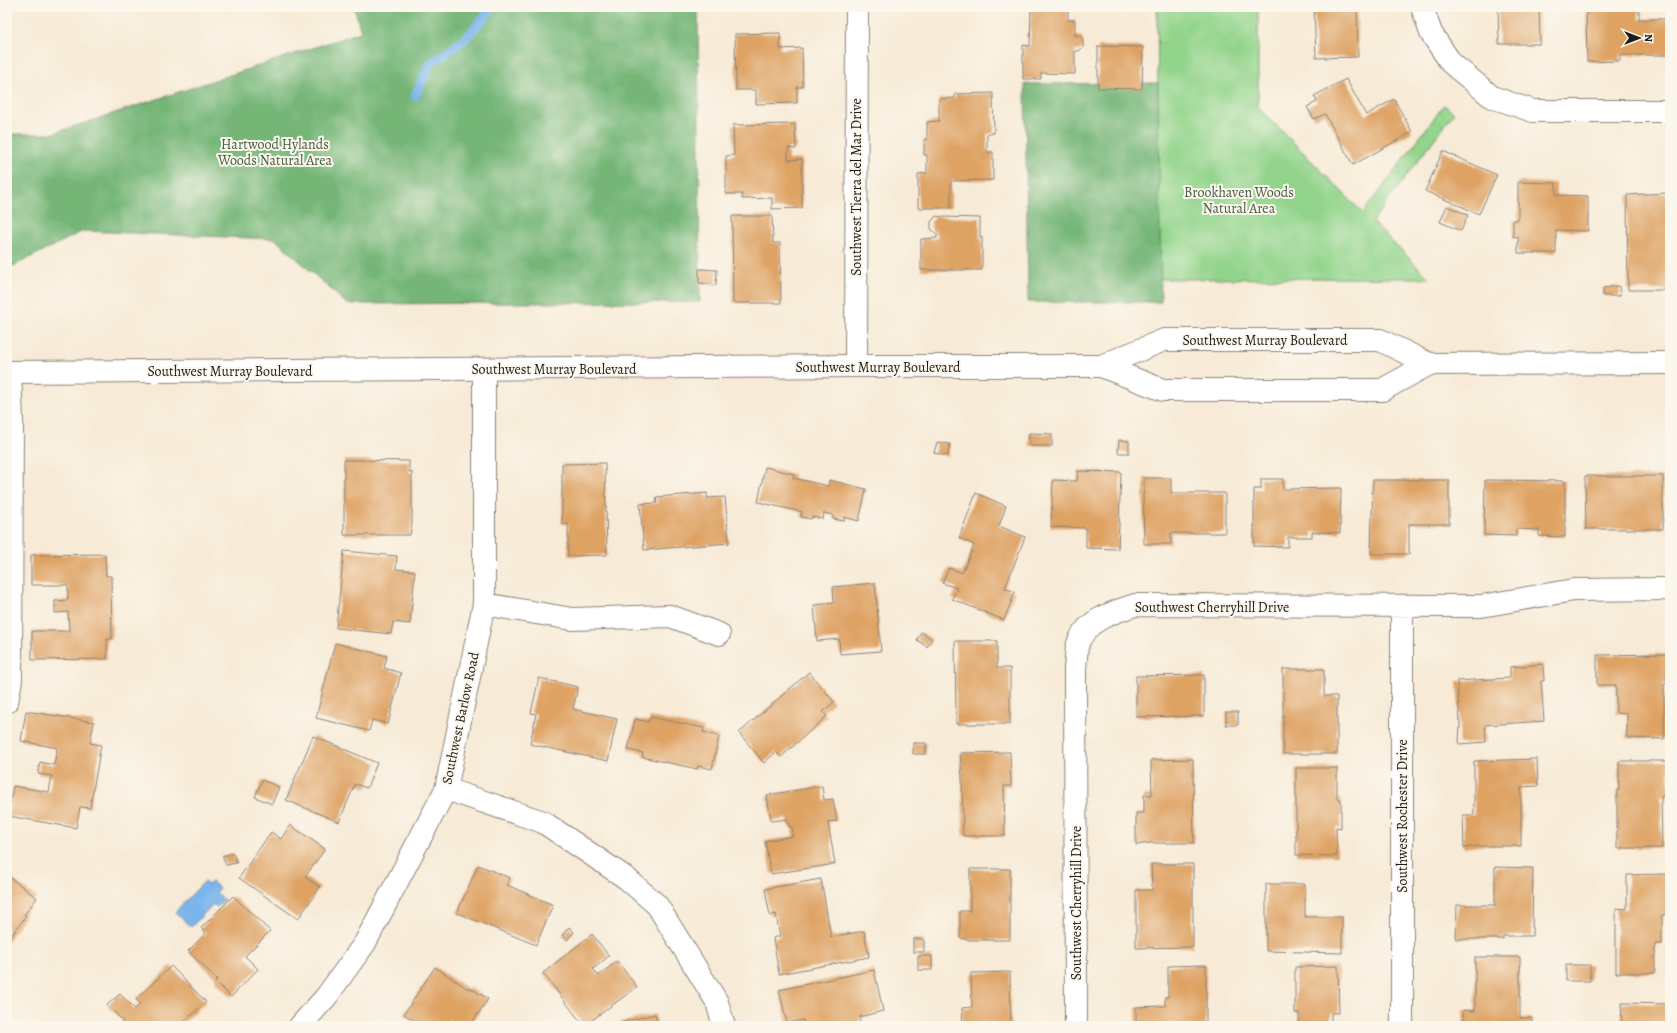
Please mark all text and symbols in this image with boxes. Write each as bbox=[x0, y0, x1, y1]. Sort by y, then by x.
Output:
north arrow bbox=[1619, 18, 1659, 58]
text: N bbox=[1641, 34, 1656, 42]
street label: Southwest Tierra del Mar Drive bbox=[847, 98, 866, 276]
park label: Hartwood Hylands Woods Natural Area bbox=[217, 135, 333, 170]
park label: Brookhaven Woods Natural Area bbox=[1184, 183, 1294, 218]
street label: Southwest Murray Boulevard bbox=[1182, 331, 1348, 350]
street label: Southwest Murray Boulevard bbox=[795, 358, 961, 377]
street label: Southwest Murray Boulevard bbox=[471, 360, 637, 379]
street label: Southwest Murray Boulevard bbox=[147, 362, 313, 381]
street label: Southwest Cherryhill Drive bbox=[1135, 598, 1289, 617]
street label: Southwest Barlow Road bbox=[437, 650, 484, 786]
street label: Southwest Rochester Drive bbox=[1393, 739, 1412, 893]
street label: Southwest Cherryhill Drive bbox=[1067, 826, 1086, 980]

